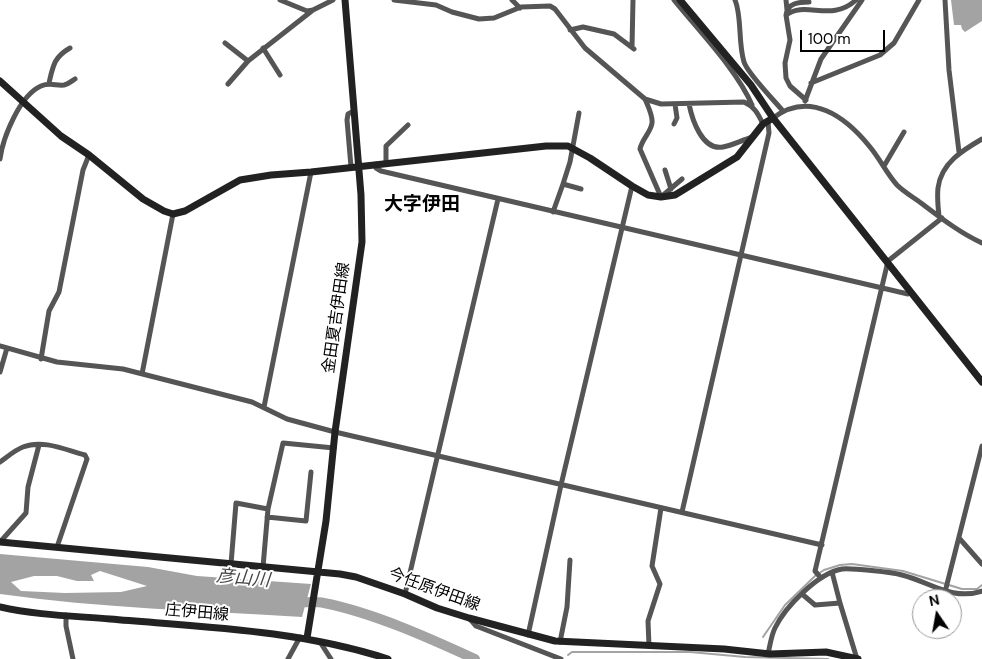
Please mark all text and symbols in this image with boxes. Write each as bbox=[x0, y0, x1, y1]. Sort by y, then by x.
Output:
scale bar bbox=[802, 20, 887, 52]
text: 100 m bbox=[808, 29, 851, 49]
district label: 大字伊田 bbox=[384, 194, 460, 216]
street label: 金田夏吉伊田線 bbox=[320, 261, 354, 375]
street label: 今任原伊田線 bbox=[386, 565, 482, 615]
water label: 彦山川 bbox=[215, 566, 271, 592]
north arrow bbox=[912, 589, 962, 639]
text: N bbox=[927, 590, 941, 610]
street label: 庄伊田線 bbox=[164, 601, 230, 625]

